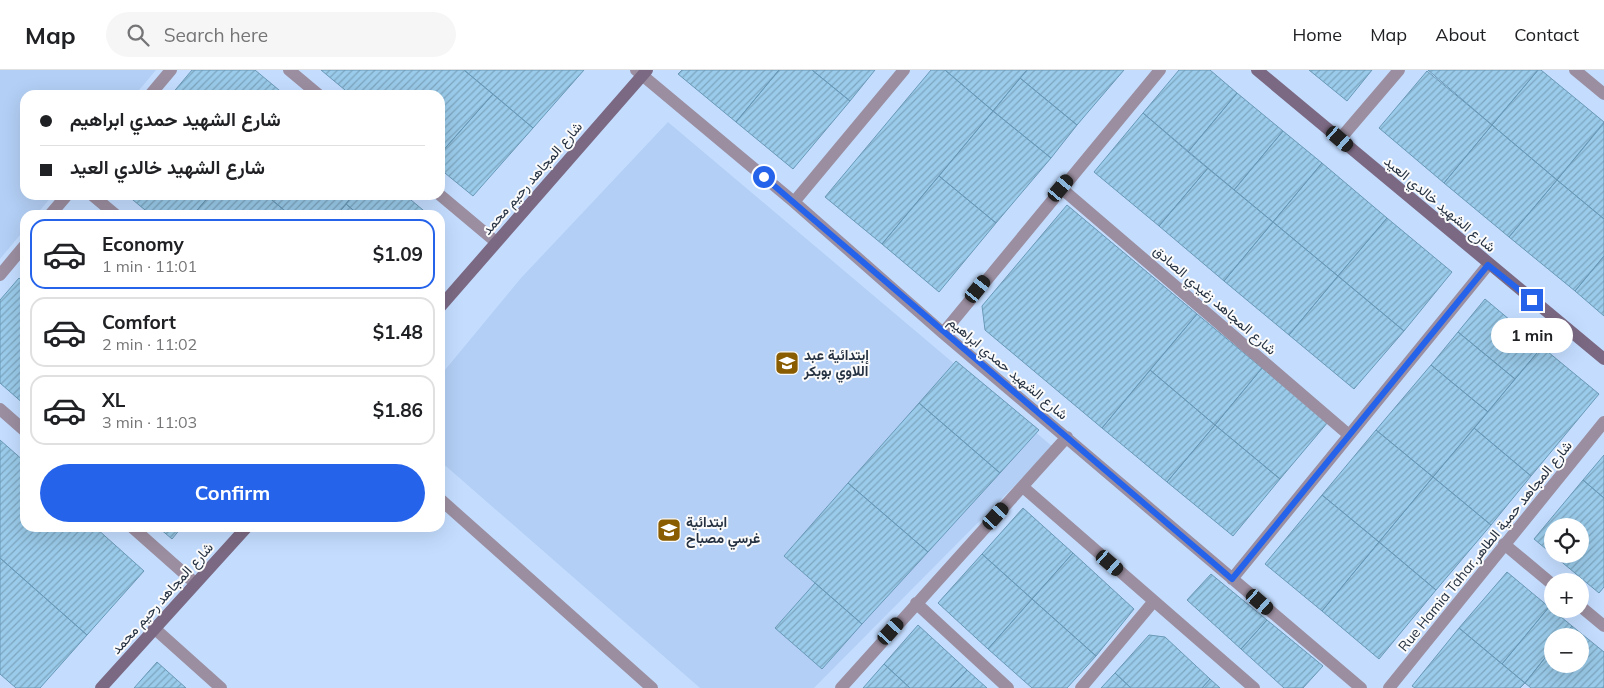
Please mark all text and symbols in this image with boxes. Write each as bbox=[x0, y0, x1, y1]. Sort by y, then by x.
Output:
search box bbox=[106, 12, 456, 57]
text: Map bbox=[25, 20, 76, 50]
icon: search bbox=[124, 21, 152, 49]
text: Search here bbox=[164, 23, 268, 47]
text: Home bbox=[1292, 23, 1342, 46]
text: Map bbox=[1370, 23, 1407, 46]
text: About bbox=[1435, 23, 1486, 46]
text: Contact bbox=[1514, 23, 1579, 46]
text: شارع الشهيد حمدي ابراهيم bbox=[70, 107, 281, 131]
street label: شارع المجاهد رحيم محمد bbox=[478, 118, 588, 240]
car bbox=[1323, 123, 1356, 155]
street label: شارع الشهيد خالدي العيد bbox=[1379, 152, 1499, 258]
text: شارع الشهيد خالدي العيد bbox=[70, 155, 265, 179]
route start bbox=[753, 166, 775, 188]
car bbox=[1045, 172, 1076, 204]
icon: car bbox=[42, 232, 87, 277]
text: Economy bbox=[102, 232, 184, 256]
text: $1.09 bbox=[373, 242, 423, 266]
street label: شارع المجاهد زغيدي الصادق bbox=[1148, 242, 1280, 361]
text: 1 min · 11:01 bbox=[102, 256, 197, 276]
car bbox=[962, 273, 993, 305]
route end bbox=[1521, 289, 1543, 311]
icon: car bbox=[42, 310, 87, 355]
text: Comfort bbox=[102, 310, 176, 334]
street label: شارع الشهيد حمدي ابراهيم bbox=[942, 313, 1072, 426]
callout: 1 min bbox=[1491, 318, 1573, 352]
text: $1.48 bbox=[373, 320, 423, 344]
text: 1 min bbox=[1511, 325, 1553, 345]
text: 2 min · 11:02 bbox=[102, 334, 197, 354]
place label: إبتدائية عبد اللاوي بوبكر bbox=[803, 346, 869, 383]
school or university icon: إبتدائية عبد اللاوي بوبكر bbox=[774, 350, 800, 376]
icon: car bbox=[42, 388, 87, 433]
text: XL bbox=[102, 388, 125, 412]
text: $1.86 bbox=[373, 398, 423, 422]
text: 3 min · 11:03 bbox=[102, 412, 197, 432]
street label: Rue Hamia Tahar,شارع المجاهد حمية الطاهر bbox=[1394, 437, 1577, 656]
button: Confirm bbox=[40, 464, 425, 522]
car bbox=[980, 500, 1011, 532]
place label: ابتدائية غرسي مصباح bbox=[686, 513, 760, 550]
school or university icon: ابتدائية غرسي مصباح bbox=[656, 517, 682, 543]
map controls bbox=[1544, 518, 1589, 673]
button: locate bbox=[1544, 518, 1589, 563]
street label: شارع المجاهد رحيم محمد bbox=[107, 538, 218, 659]
car bbox=[1093, 547, 1126, 579]
button: + bbox=[1544, 573, 1589, 618]
car bbox=[1243, 586, 1276, 618]
car bbox=[875, 615, 906, 647]
button: − bbox=[1544, 628, 1589, 673]

